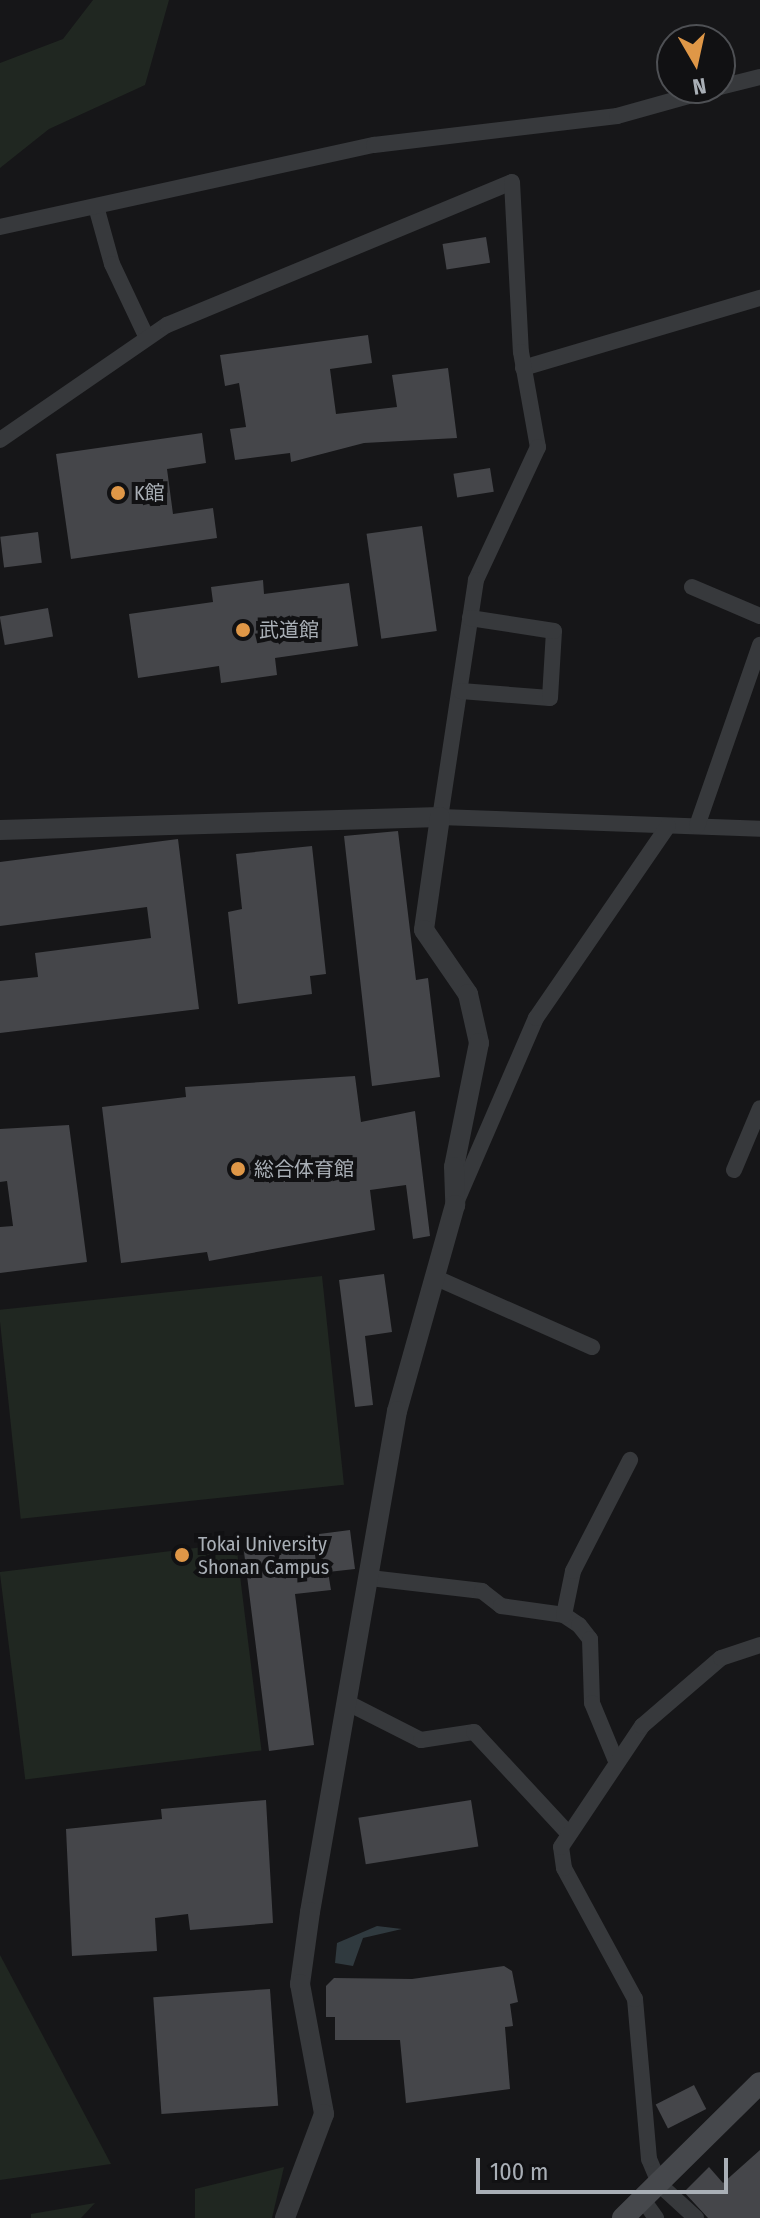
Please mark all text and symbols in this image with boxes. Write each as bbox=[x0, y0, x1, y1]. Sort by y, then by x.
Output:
north arrow bbox=[656, 24, 736, 104]
text: N bbox=[691, 72, 708, 101]
place label: K館 bbox=[134, 481, 165, 505]
marker: K館 bbox=[109, 484, 127, 502]
place label: 武道館 bbox=[259, 618, 319, 642]
marker: 武道館 bbox=[234, 621, 252, 639]
place label: 総合体育館 bbox=[254, 1157, 354, 1181]
marker: 総合体育館 bbox=[229, 1160, 247, 1178]
place label: Tokai University Shonan Campus bbox=[198, 1532, 329, 1579]
marker: Tokai University Shonan Campus bbox=[173, 1546, 191, 1564]
scale bar bbox=[480, 2142, 732, 2192]
text: 100 m bbox=[490, 2158, 548, 2186]

